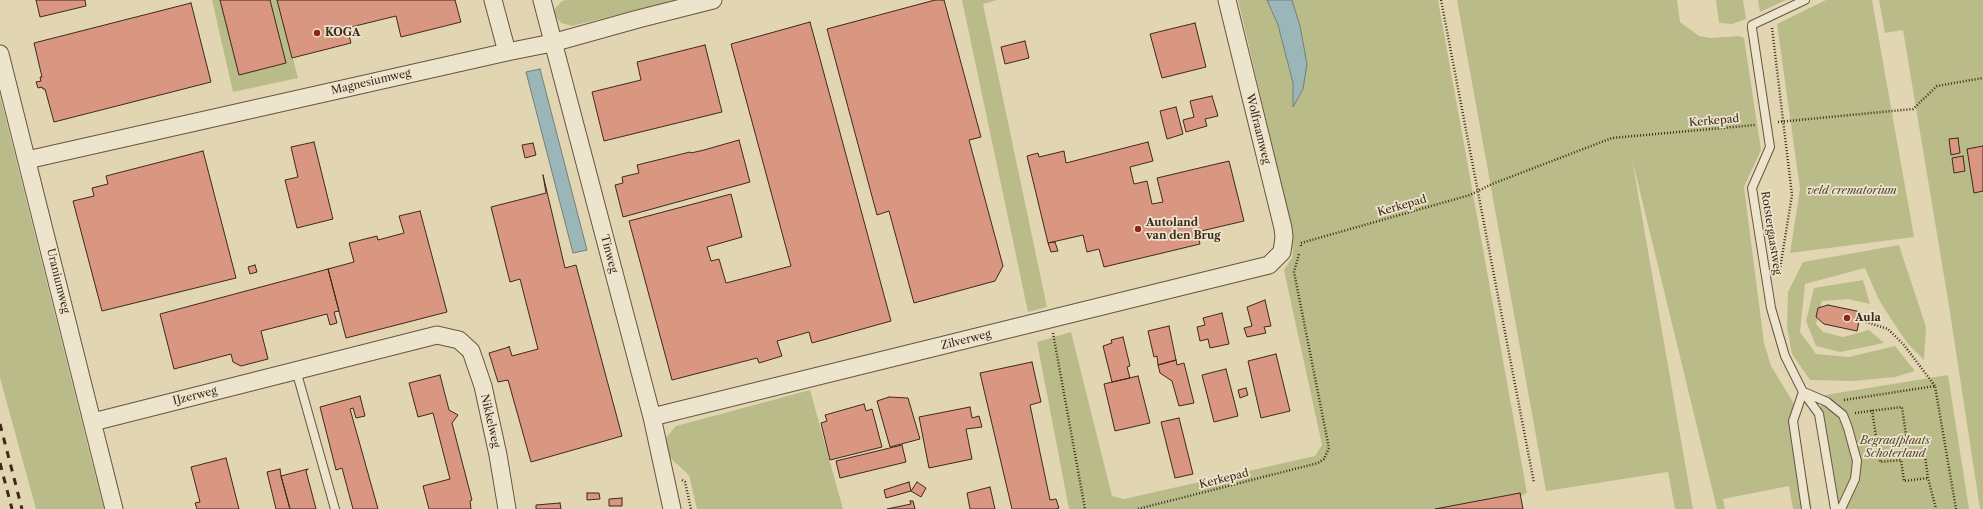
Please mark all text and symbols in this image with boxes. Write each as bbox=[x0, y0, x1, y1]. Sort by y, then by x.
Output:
place label: KOGA bbox=[325, 26, 360, 40]
marker: KOGA bbox=[312, 28, 322, 38]
street label: Magnesiumweg bbox=[330, 66, 412, 98]
street label: Wolfraamweg bbox=[1243, 92, 1273, 166]
street label: Kerkepad bbox=[1688, 112, 1740, 130]
park label: veld crematorium bbox=[1807, 184, 1897, 198]
street label: Rotstergaastweg bbox=[1758, 190, 1784, 276]
street label: Kerkepad bbox=[1376, 193, 1428, 219]
place label: Autoland van den Brug bbox=[1146, 216, 1221, 242]
marker: Autoland van den Brug bbox=[1133, 224, 1143, 234]
street label: Tinweg bbox=[598, 234, 620, 274]
street label: Uraniumweg bbox=[44, 247, 72, 315]
place label: Aula bbox=[1855, 311, 1881, 325]
marker: Aula bbox=[1842, 313, 1852, 323]
street label: Zilverweg bbox=[940, 327, 992, 353]
street label: IJzerweg bbox=[172, 384, 218, 408]
street label: Nikkelweg bbox=[477, 393, 503, 449]
park label: Begraafplaats Schoterland bbox=[1860, 434, 1930, 460]
street label: Kerkepad bbox=[1198, 466, 1250, 492]

